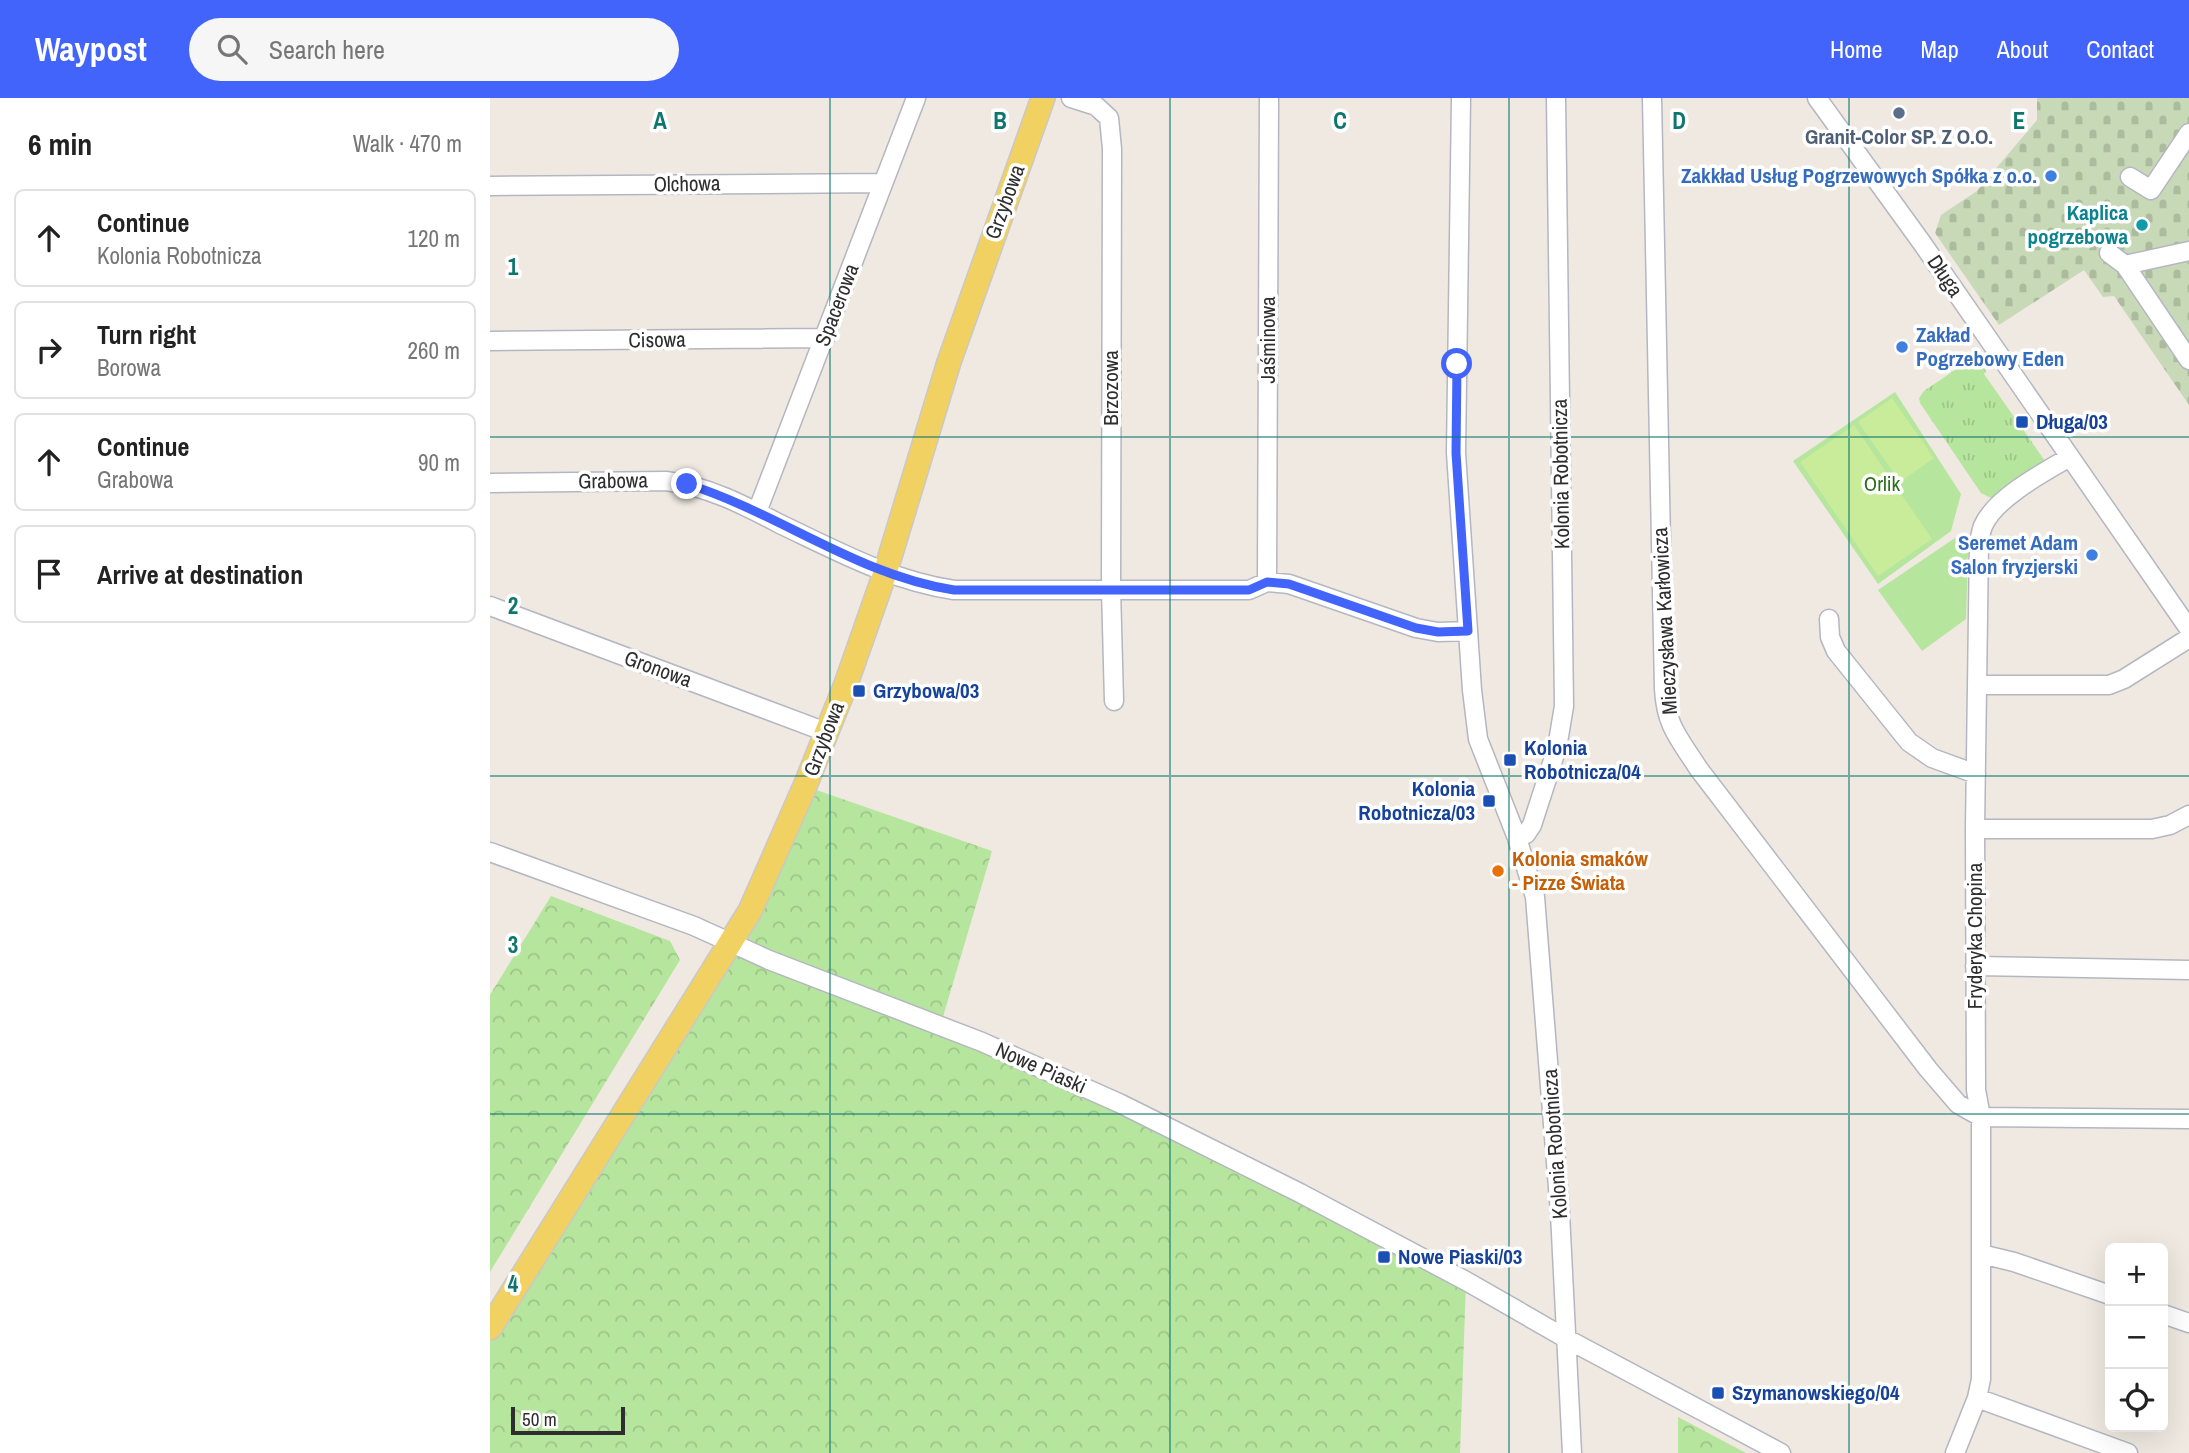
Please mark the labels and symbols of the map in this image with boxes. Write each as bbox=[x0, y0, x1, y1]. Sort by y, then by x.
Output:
text: A bbox=[653, 105, 667, 136]
text: B bbox=[993, 105, 1007, 136]
text: C bbox=[1333, 105, 1347, 136]
text: D bbox=[1672, 105, 1686, 136]
marker: Granit-Color SP. Z O.O. bbox=[1891, 105, 1907, 121]
text: E bbox=[2013, 105, 2025, 136]
place label: Granit-Color SP. Z O.O. bbox=[1805, 122, 1993, 151]
street label: Grzybowa bbox=[978, 160, 1032, 243]
place label: Zakkład Usług Pogrzewowych Spółka z o.o. bbox=[1681, 161, 2037, 190]
street label: Olchowa bbox=[653, 168, 721, 199]
marker: Zakkład Usług Pogrzewowych Spółka z o.o. bbox=[2043, 168, 2059, 184]
place label: Kaplica pogrzebowa bbox=[2028, 198, 2128, 251]
marker: Kaplica pogrzebowa bbox=[2134, 217, 2150, 233]
street label: Długa bbox=[1921, 249, 1970, 303]
text: 1 bbox=[508, 251, 519, 282]
street label: Spacerowa bbox=[808, 259, 866, 350]
street label: Jaśminowa bbox=[1253, 296, 1282, 384]
place label: Zakład Pogrzebowy Eden bbox=[1916, 320, 2064, 373]
street label: Cisowa bbox=[628, 324, 686, 354]
marker: Zakład Pogrzebowy Eden bbox=[1894, 339, 1910, 355]
route start bbox=[1441, 348, 1472, 379]
street label: Brzozowa bbox=[1096, 350, 1125, 426]
street label: Kolonia Robotnicza bbox=[1545, 398, 1576, 549]
place label: Długa/03 bbox=[2036, 407, 2108, 436]
marker: Długa/03 bbox=[2014, 414, 2030, 430]
street label: Grabowa bbox=[578, 465, 649, 496]
route end bbox=[671, 468, 702, 499]
park label: Orlik bbox=[1864, 469, 1901, 498]
street label: Mieczysława Karłowicza bbox=[1645, 526, 1684, 715]
place label: Seremet Adam Salon fryzjerski bbox=[1951, 528, 2078, 581]
marker: Seremet Adam Salon fryzjerski bbox=[2084, 547, 2100, 563]
text: 2 bbox=[508, 590, 518, 621]
street label: Gronowa bbox=[620, 643, 696, 694]
place label: Grzybowa/03 bbox=[873, 676, 979, 705]
marker: Grzybowa/03 bbox=[851, 683, 867, 699]
street label: Grzybowa bbox=[796, 697, 851, 780]
place label: Kolonia Robotnicza/04 bbox=[1524, 733, 1641, 786]
marker: Kolonia Robotnicza/04 bbox=[1502, 752, 1518, 768]
place label: Kolonia Robotnicza/03 bbox=[1358, 774, 1475, 827]
marker: Kolonia Robotnicza/03 bbox=[1481, 793, 1497, 809]
place label: Kolonia smaków - Pizze Świata bbox=[1512, 844, 1648, 897]
street label: Fryderyka Chopina bbox=[1960, 862, 1989, 1009]
marker: Kolonia smaków - Pizze Świata bbox=[1490, 863, 1506, 879]
text: 3 bbox=[508, 929, 518, 960]
street label: Nowe Piaski bbox=[991, 1035, 1091, 1100]
street label: Kolonia Robotnicza bbox=[1535, 1068, 1574, 1220]
place label: Nowe Piaski/03 bbox=[1398, 1242, 1522, 1271]
marker: Nowe Piaski/03 bbox=[1376, 1249, 1392, 1265]
text: 4 bbox=[508, 1268, 519, 1299]
place label: Szymanowskiego/04 bbox=[1732, 1378, 1900, 1407]
marker: Szymanowskiego/04 bbox=[1710, 1385, 1726, 1401]
scale bar bbox=[511, 1404, 625, 1436]

